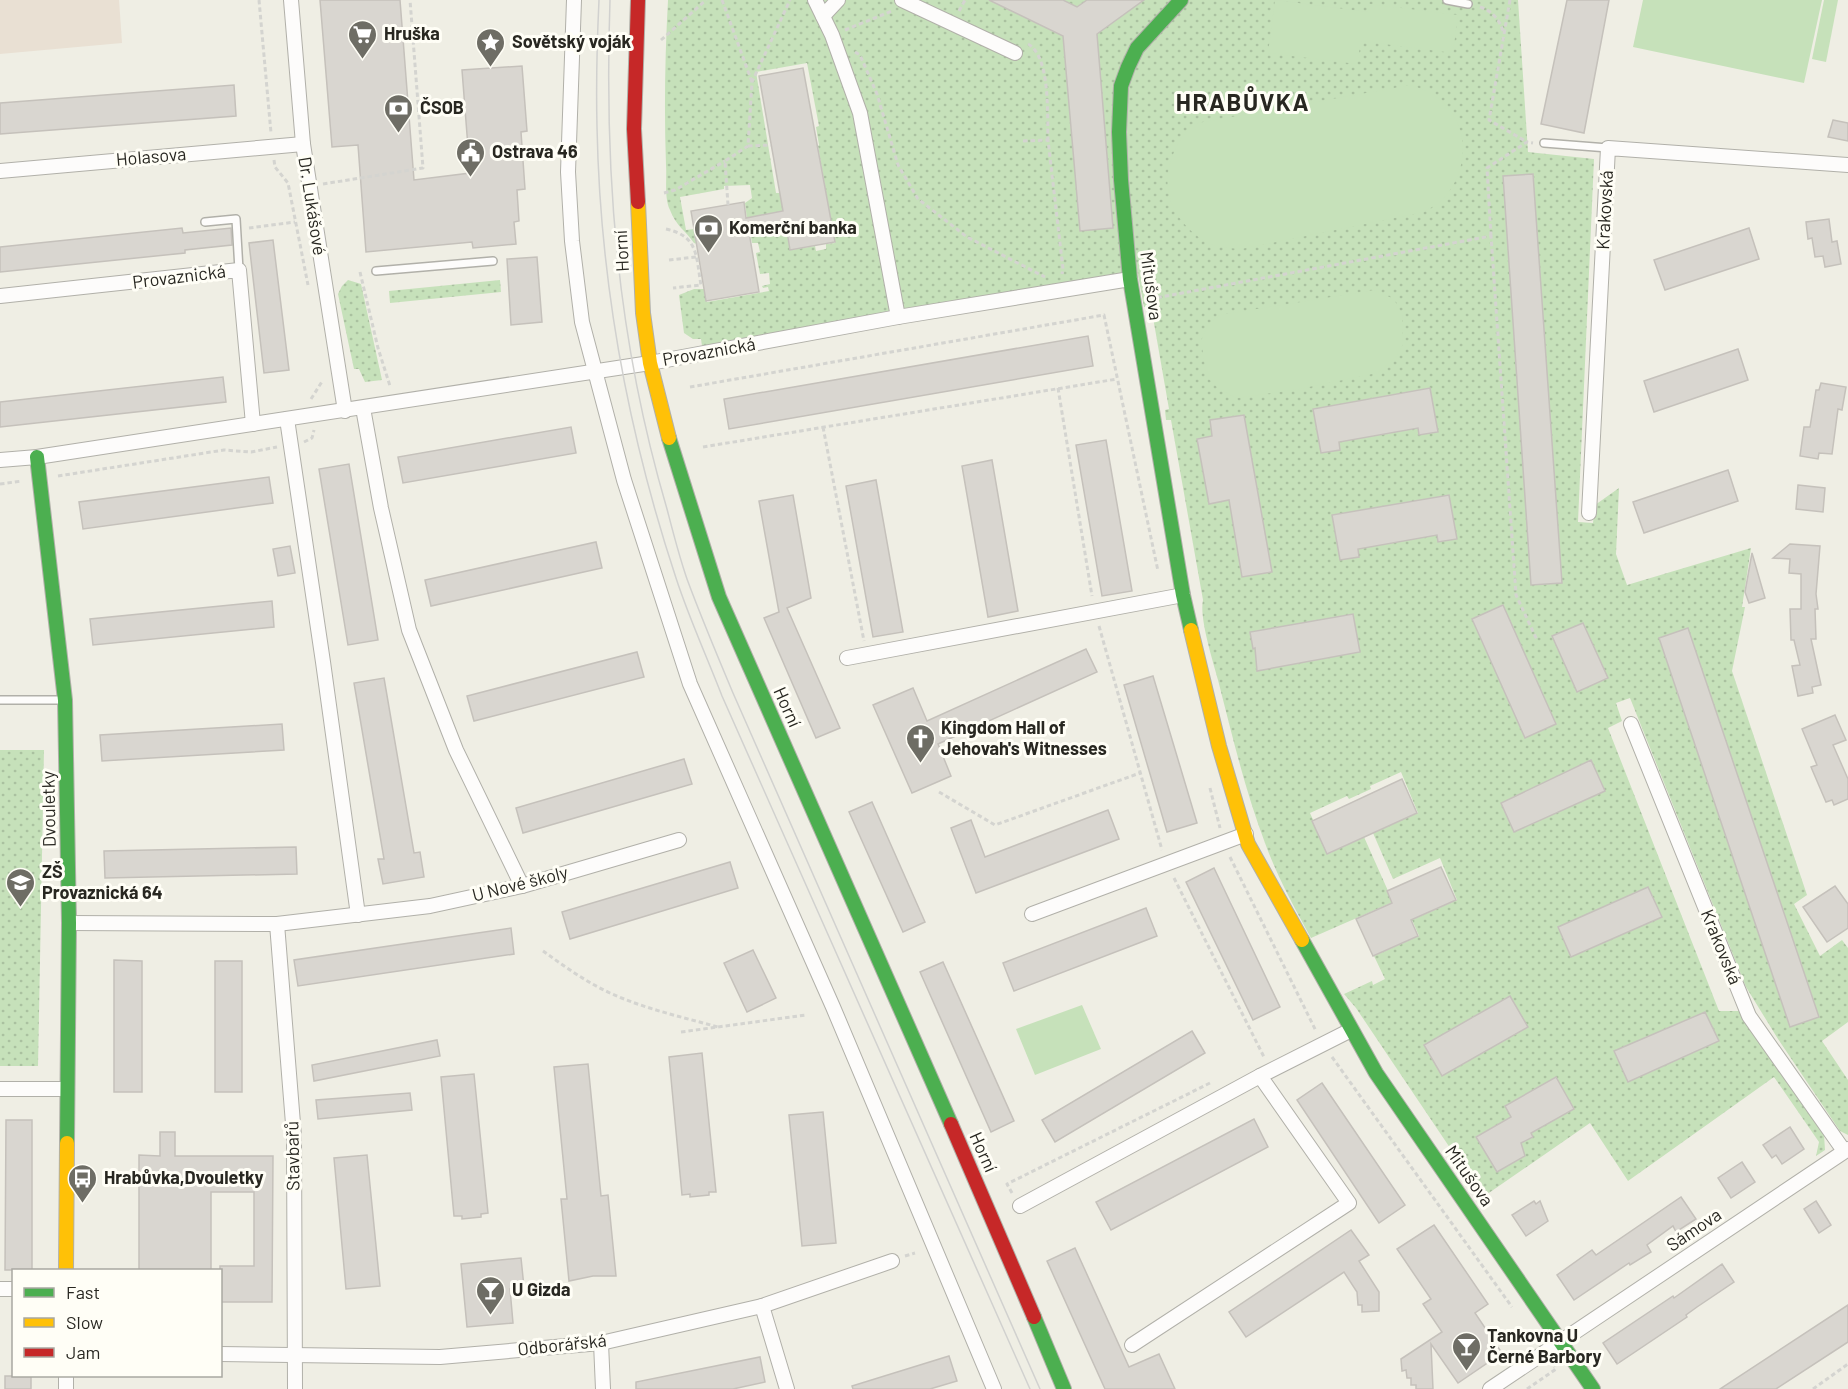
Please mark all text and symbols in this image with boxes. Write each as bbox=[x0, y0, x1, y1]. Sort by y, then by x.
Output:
supermarket icon: Hruška bbox=[347, 18, 379, 60]
place label: Hruška bbox=[384, 22, 440, 44]
place icon: Sovětský voják bbox=[475, 26, 507, 68]
place label: Sovětský voják bbox=[512, 30, 632, 52]
district label: HRABŮVKA bbox=[1176, 86, 1310, 116]
bank icon: ČSOB bbox=[383, 92, 415, 134]
place label: ČSOB bbox=[420, 96, 464, 118]
public building icon: Ostrava 46 bbox=[455, 136, 487, 178]
place label: Ostrava 46 bbox=[492, 140, 578, 162]
street label: Holasova bbox=[115, 142, 187, 170]
street label: Dr. Lukášové bbox=[294, 155, 332, 257]
street label: Krakovská bbox=[1591, 170, 1617, 250]
bank icon: Komerční banka bbox=[692, 212, 724, 254]
place label: Komerční banka bbox=[729, 216, 857, 238]
street label: Horní bbox=[609, 229, 633, 272]
street label: Mitušova bbox=[1136, 250, 1168, 322]
street label: Provaznická bbox=[131, 259, 227, 293]
street label: Provaznická bbox=[661, 332, 757, 370]
street label: Horní bbox=[769, 683, 807, 730]
place label: Kingdom Hall of Jehovah's Witnesses bbox=[941, 716, 1107, 759]
church icon: Kingdom Hall of Jehovah's Witnesses bbox=[904, 722, 936, 764]
street label: Dvouletky bbox=[36, 771, 60, 847]
place label: ZŠ Provaznická 64 bbox=[42, 860, 163, 903]
street label: U Nové školy bbox=[470, 861, 570, 906]
school or university icon: ZŠ Provaznická 64 bbox=[5, 866, 37, 908]
street label: Krakovská bbox=[1697, 906, 1747, 988]
street label: Stavbařů bbox=[280, 1121, 304, 1191]
street label: Horní bbox=[965, 1128, 1003, 1175]
street label: Mitušova bbox=[1441, 1141, 1499, 1210]
bus stop icon: Hrabůvka,Dvouletky bbox=[67, 1162, 99, 1204]
place label: Hrabůvka,Dvouletky bbox=[104, 1166, 264, 1188]
street label: Sámova bbox=[1662, 1203, 1725, 1255]
legend bbox=[12, 1269, 222, 1377]
bar icon: U Gizda bbox=[475, 1274, 507, 1316]
place label: U Gizda bbox=[512, 1278, 571, 1300]
text: Fast bbox=[66, 1281, 100, 1303]
text: Slow bbox=[66, 1311, 103, 1333]
place label: Tankovna U Černé Barbory bbox=[1487, 1324, 1602, 1367]
street label: Odborářská bbox=[516, 1328, 608, 1360]
bar icon: Tankovna U Černé Barbory bbox=[1450, 1330, 1482, 1372]
text: Jam bbox=[66, 1341, 100, 1363]

